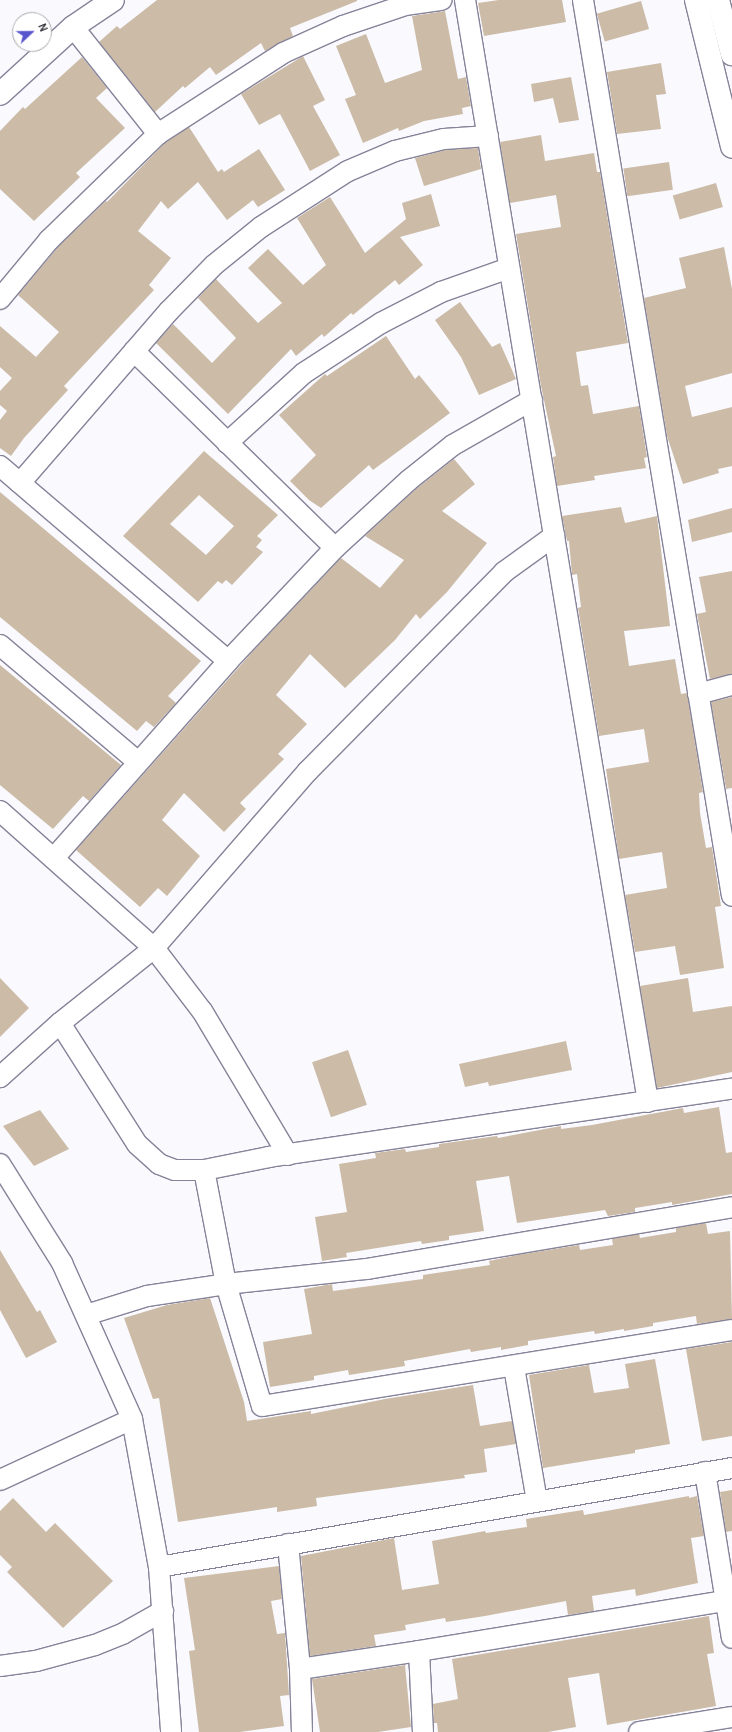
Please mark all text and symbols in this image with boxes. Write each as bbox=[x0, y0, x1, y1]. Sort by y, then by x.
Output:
north arrow bbox=[12, 12, 52, 52]
text: N bbox=[35, 22, 50, 34]

